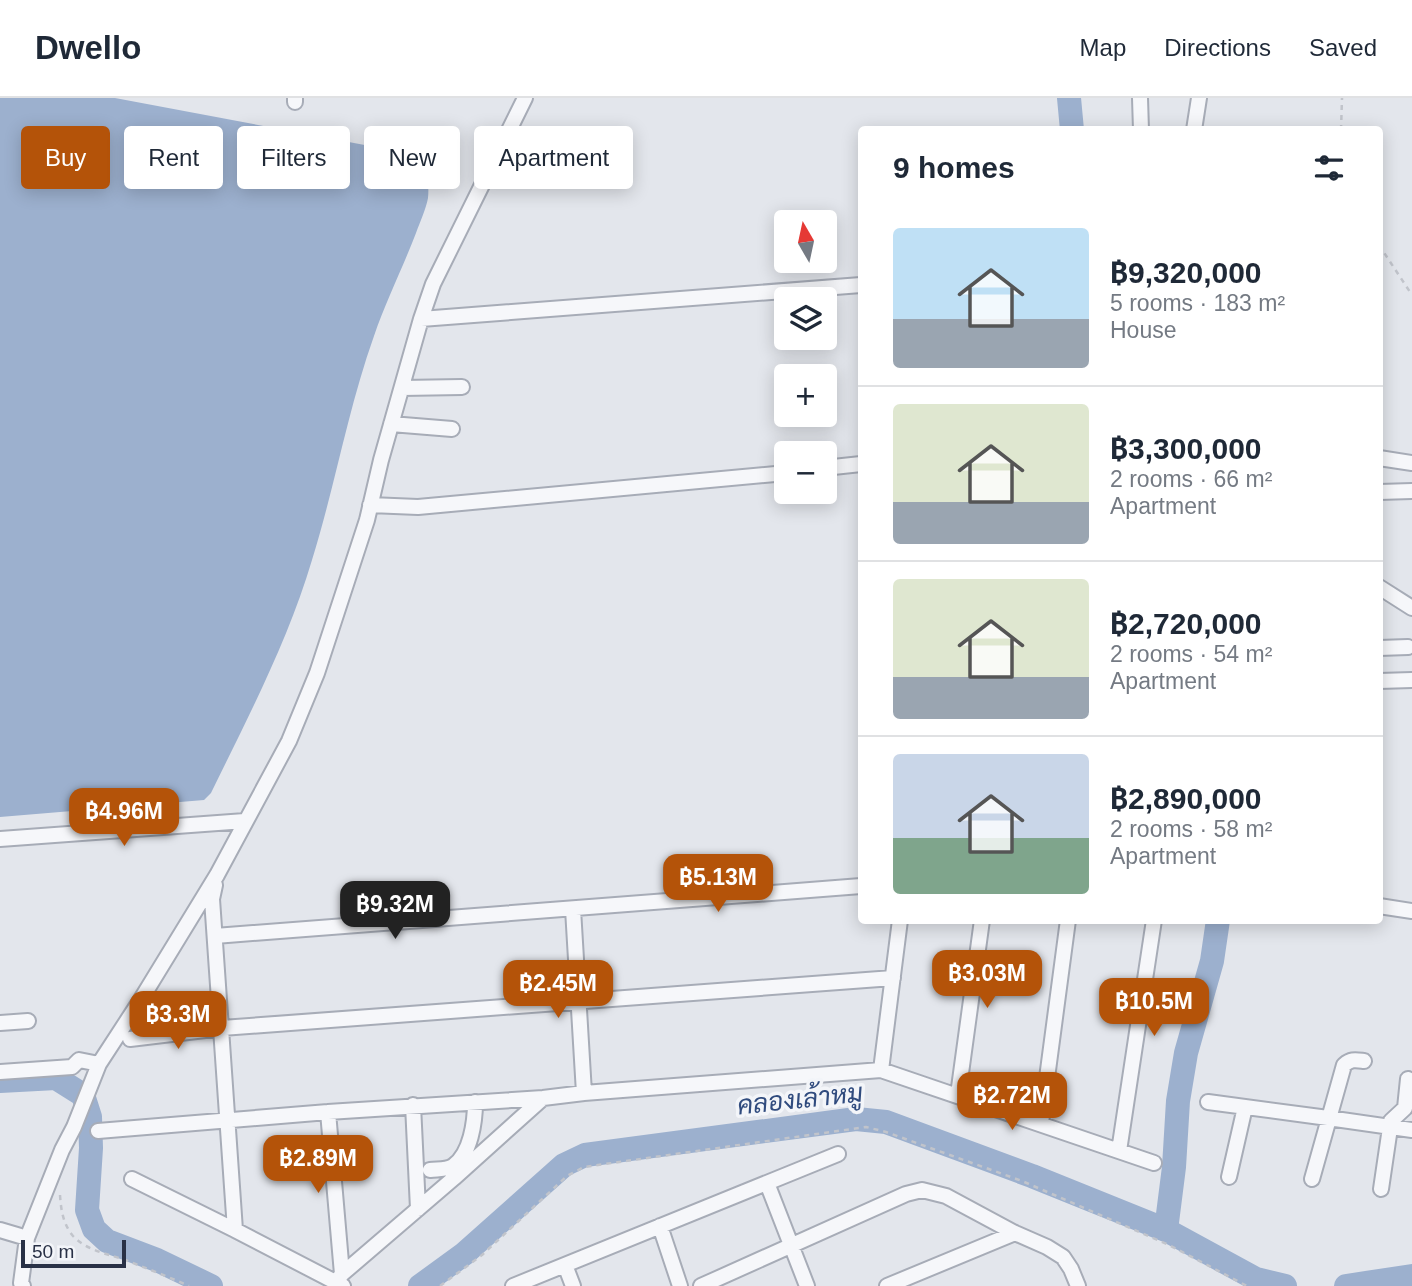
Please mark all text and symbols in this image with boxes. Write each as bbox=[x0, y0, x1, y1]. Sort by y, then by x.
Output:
text: Dwello bbox=[35, 29, 141, 66]
text: Map bbox=[1080, 34, 1126, 61]
text: Directions bbox=[1164, 34, 1271, 61]
text: Saved bbox=[1309, 34, 1377, 61]
chip: Buy bbox=[21, 126, 110, 189]
chip: Rent bbox=[124, 126, 223, 189]
chip: Filters bbox=[237, 126, 350, 189]
chip: New bbox=[364, 126, 460, 189]
chip: Apartment bbox=[474, 126, 633, 189]
icon: filters bbox=[1310, 149, 1348, 187]
text: 9 homes bbox=[893, 151, 1015, 184]
north arrow bbox=[774, 210, 836, 273]
map controls bbox=[774, 210, 837, 504]
icon: home bbox=[949, 256, 1033, 340]
text: ฿9,320,000 bbox=[1110, 256, 1262, 289]
button: layers bbox=[774, 287, 837, 350]
text: 5 rooms · 183 m² bbox=[1110, 290, 1285, 316]
text: House bbox=[1110, 317, 1176, 343]
button: + bbox=[774, 364, 837, 427]
icon: home bbox=[949, 432, 1033, 516]
text: ฿3,300,000 bbox=[1110, 432, 1262, 465]
button: − bbox=[774, 441, 837, 504]
text: 2 rooms · 66 m² bbox=[1110, 466, 1272, 492]
text: Apartment bbox=[1110, 493, 1216, 519]
icon: home bbox=[949, 607, 1033, 691]
text: ฿2,720,000 bbox=[1110, 607, 1262, 640]
text: 2 rooms · 54 m² bbox=[1110, 641, 1272, 667]
text: Apartment bbox=[1110, 668, 1216, 694]
icon: home bbox=[949, 782, 1033, 866]
text: ฿2,890,000 bbox=[1110, 782, 1262, 815]
pin: ฿4.96M bbox=[67, 788, 181, 848]
text: ฿4.96M bbox=[85, 798, 163, 824]
text: 2 rooms · 58 m² bbox=[1110, 816, 1272, 842]
text: Apartment bbox=[1110, 843, 1216, 869]
pin: ฿5.13M bbox=[661, 854, 775, 914]
text: ฿5.13M bbox=[679, 864, 757, 890]
pin: ฿9.32M bbox=[338, 882, 452, 941]
text: ฿9.32M bbox=[356, 891, 434, 917]
pin: ฿3.03M bbox=[930, 950, 1044, 1010]
pin: ฿2.45M bbox=[501, 960, 615, 1020]
text: ฿3.03M bbox=[948, 960, 1026, 986]
text: ฿2.45M bbox=[519, 970, 597, 996]
pin: ฿10.5M bbox=[1097, 978, 1211, 1038]
text: ฿10.5M bbox=[1115, 988, 1193, 1014]
pin: ฿3.3M bbox=[129, 992, 227, 1051]
text: ฿3.3M bbox=[145, 1001, 211, 1027]
pin: ฿2.72M bbox=[955, 1072, 1069, 1132]
water label: คลองเล้าหมู bbox=[736, 1076, 865, 1123]
text: ฿2.72M bbox=[973, 1082, 1051, 1108]
pin: ฿2.89M bbox=[261, 1136, 375, 1195]
text: ฿2.89M bbox=[279, 1145, 357, 1171]
scale bar bbox=[21, 1237, 126, 1269]
text: 50 m bbox=[32, 1241, 74, 1262]

